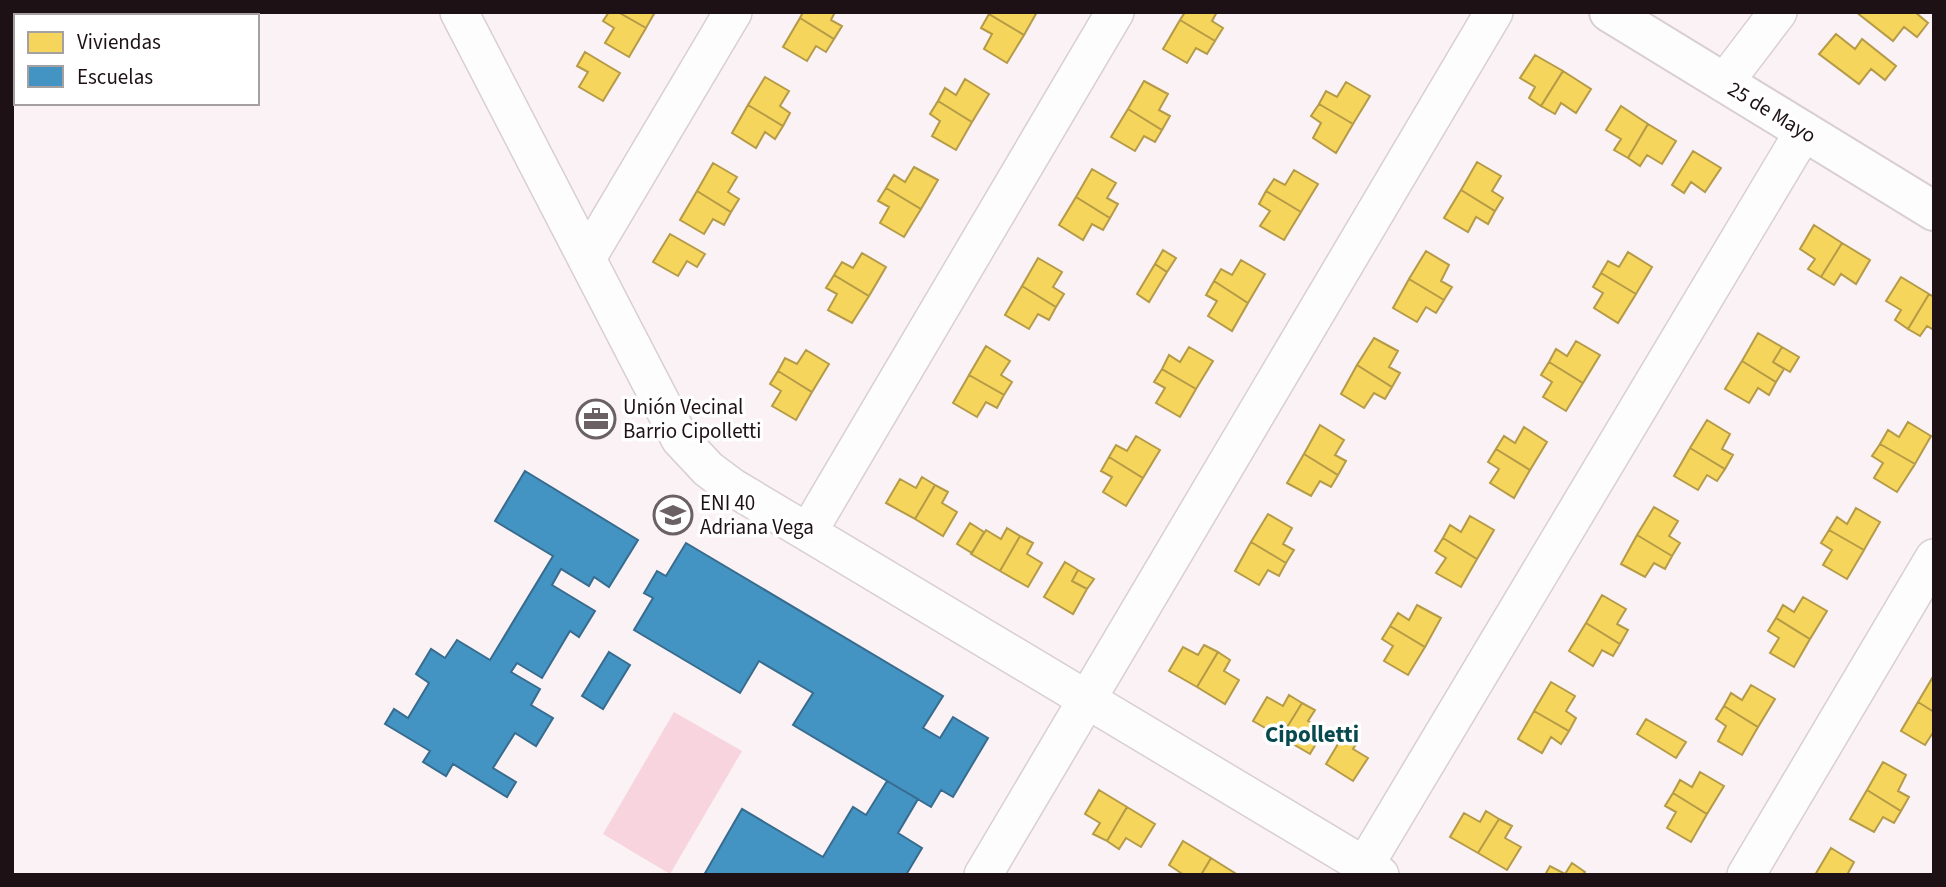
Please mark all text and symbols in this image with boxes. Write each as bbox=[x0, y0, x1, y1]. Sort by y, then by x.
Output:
legend bbox=[14, 14, 259, 105]
text: Viviendas bbox=[77, 27, 161, 57]
text: Escuelas bbox=[77, 62, 153, 92]
street label: 25 de Mayo bbox=[1722, 74, 1822, 150]
place label: Unión Vecinal Barrio Cipolletti bbox=[623, 392, 761, 446]
office icon: Unión Vecinal Barrio Cipolletti bbox=[575, 398, 617, 440]
place label: ENI 40 Adriana Vega bbox=[700, 488, 814, 542]
school or university icon: ENI 40 Adriana Vega bbox=[652, 494, 694, 536]
district label: Cipolletti bbox=[1265, 718, 1359, 751]

